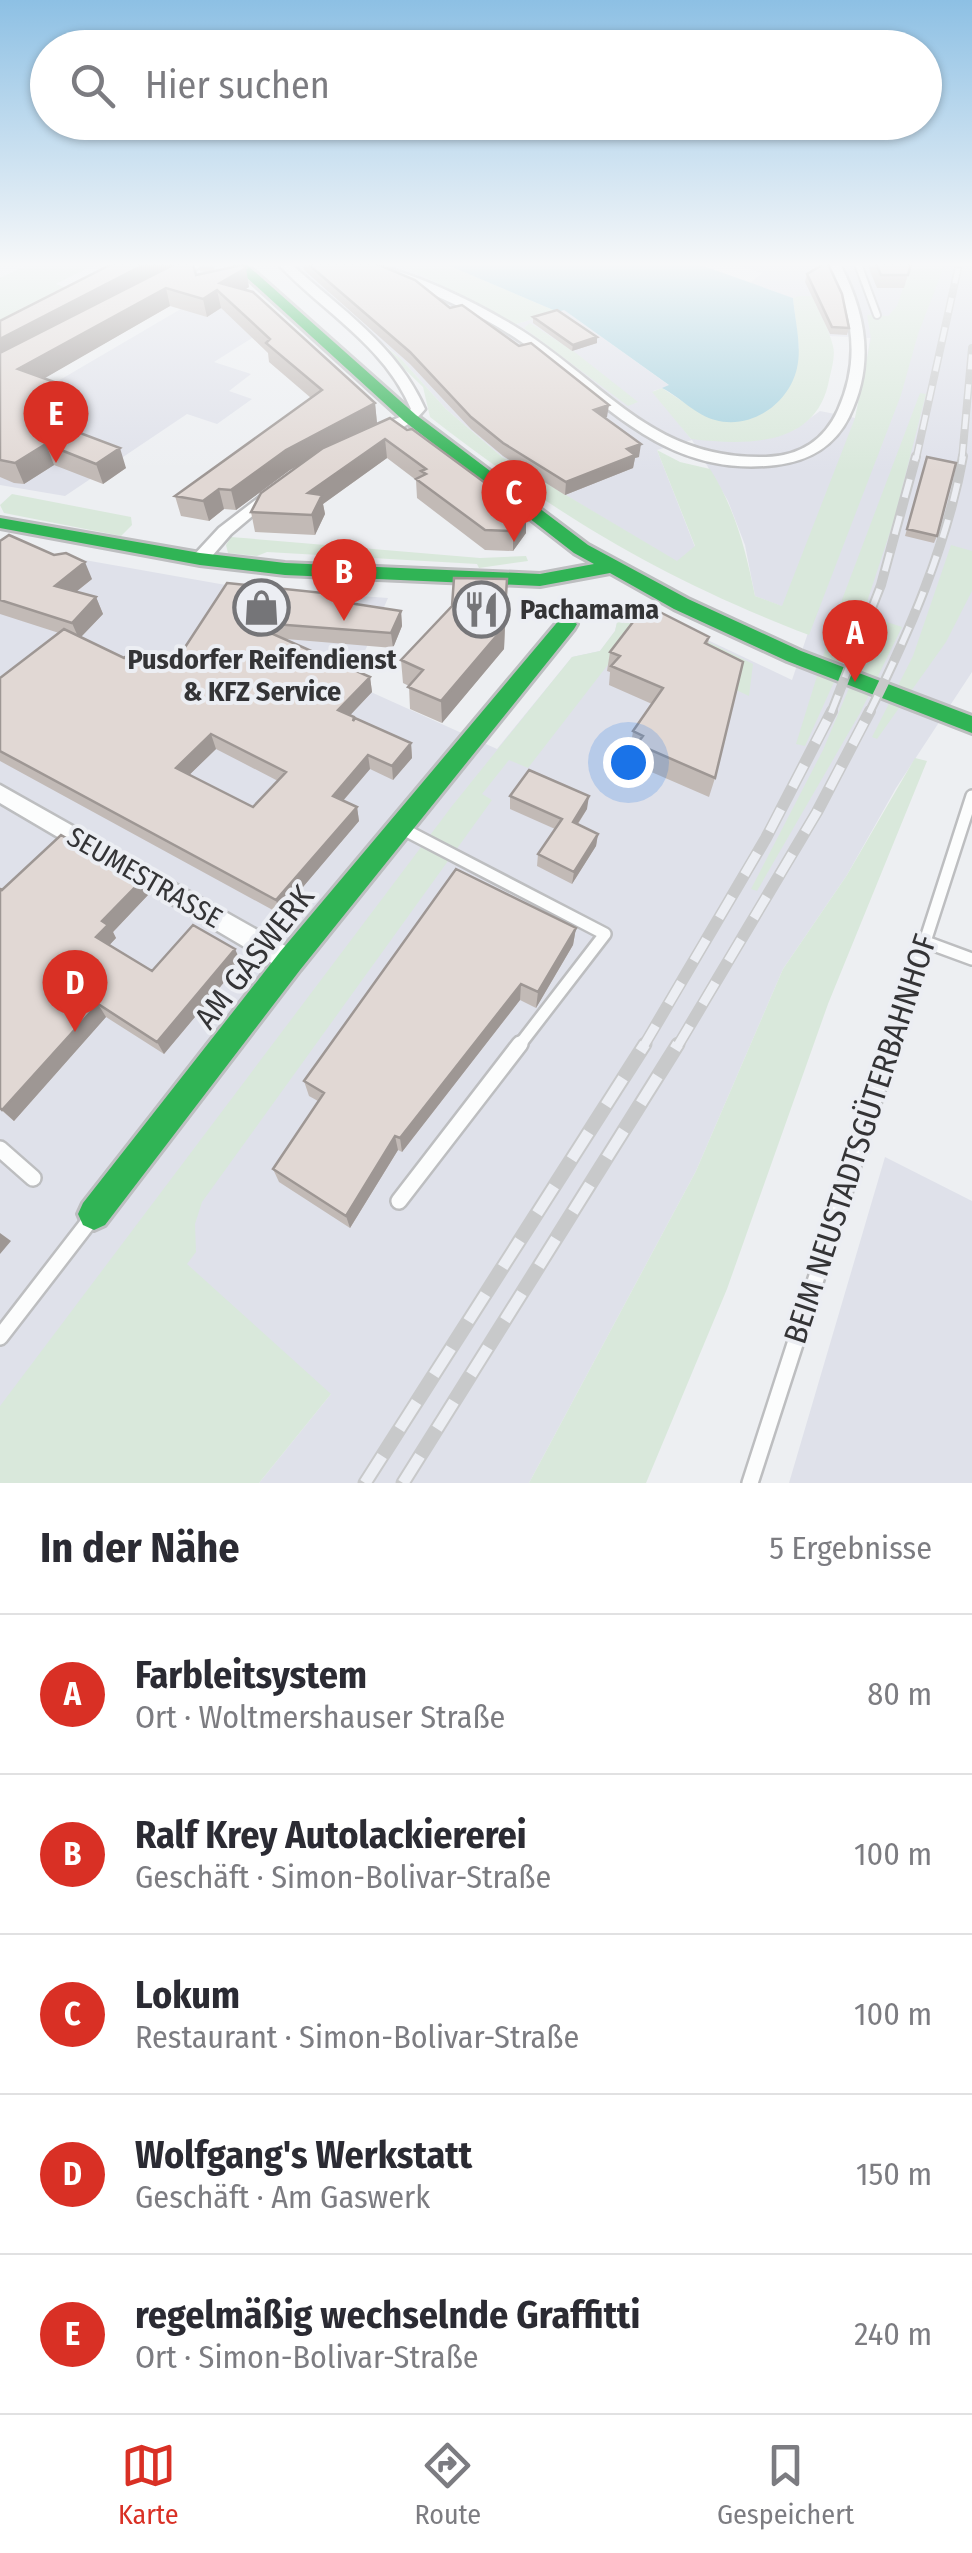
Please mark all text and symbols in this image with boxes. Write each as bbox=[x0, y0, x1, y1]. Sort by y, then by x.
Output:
search box bbox=[30, 30, 942, 140]
icon: search bbox=[65, 58, 120, 113]
text: Hier suchen bbox=[145, 62, 330, 108]
pin: E bbox=[23, 380, 88, 463]
pin: C bbox=[482, 460, 546, 542]
pin: B bbox=[312, 538, 376, 621]
shop icon: Pusdorfer Reifendienst & KFZ Service bbox=[232, 578, 292, 638]
restaurant icon: Pachamama bbox=[451, 579, 511, 639]
place label: Pachamama bbox=[520, 593, 659, 626]
pin: A bbox=[822, 600, 888, 682]
place label: Pusdorfer Reifendienst & KFZ Service bbox=[127, 643, 398, 708]
your location bbox=[603, 737, 654, 788]
street label: SEUMESTRASSE bbox=[62, 820, 228, 935]
street label: AM GASWERK bbox=[186, 877, 322, 1036]
street label: BEIM NEUSTADTSGÜTERBAHNHOF bbox=[776, 930, 944, 1348]
pin: D bbox=[42, 950, 108, 1032]
text: In der Nähe bbox=[40, 1523, 240, 1573]
text: 5 Ergebnisse bbox=[769, 1529, 932, 1567]
text: Farbleitsystem bbox=[135, 1652, 367, 1698]
text: A bbox=[64, 1675, 81, 1713]
text: 80 m bbox=[867, 1675, 932, 1713]
text: Ort · Woltmershauser Straße bbox=[135, 1698, 505, 1736]
text: Ralf Krey Autolackiererei bbox=[135, 1812, 527, 1858]
text: B bbox=[64, 1835, 81, 1873]
text: 100 m bbox=[854, 1835, 932, 1873]
text: Geschäft · Simon-Bolivar-Straße bbox=[135, 1858, 551, 1896]
text: Lokum bbox=[135, 1972, 240, 2018]
text: C bbox=[64, 1995, 81, 2033]
text: 100 m bbox=[854, 1995, 932, 2033]
text: Restaurant · Simon-Bolivar-Straße bbox=[135, 2018, 579, 2056]
text: Wolfgang's Werkstatt bbox=[135, 2132, 472, 2178]
text: D bbox=[63, 2155, 82, 2193]
text: 150 m bbox=[856, 2155, 932, 2193]
text: Geschäft · Am Gaswerk bbox=[135, 2178, 430, 2216]
text: regelmäßig wechselnde Graffitti bbox=[135, 2292, 640, 2338]
text: E bbox=[65, 2315, 80, 2353]
text: 240 m bbox=[854, 2315, 932, 2353]
text: Ort · Simon-Bolivar-Straße bbox=[135, 2338, 479, 2376]
tab: Karte bbox=[118, 2438, 179, 2531]
tab: Route bbox=[414, 2438, 481, 2531]
tab: Gespeichert bbox=[717, 2438, 854, 2531]

